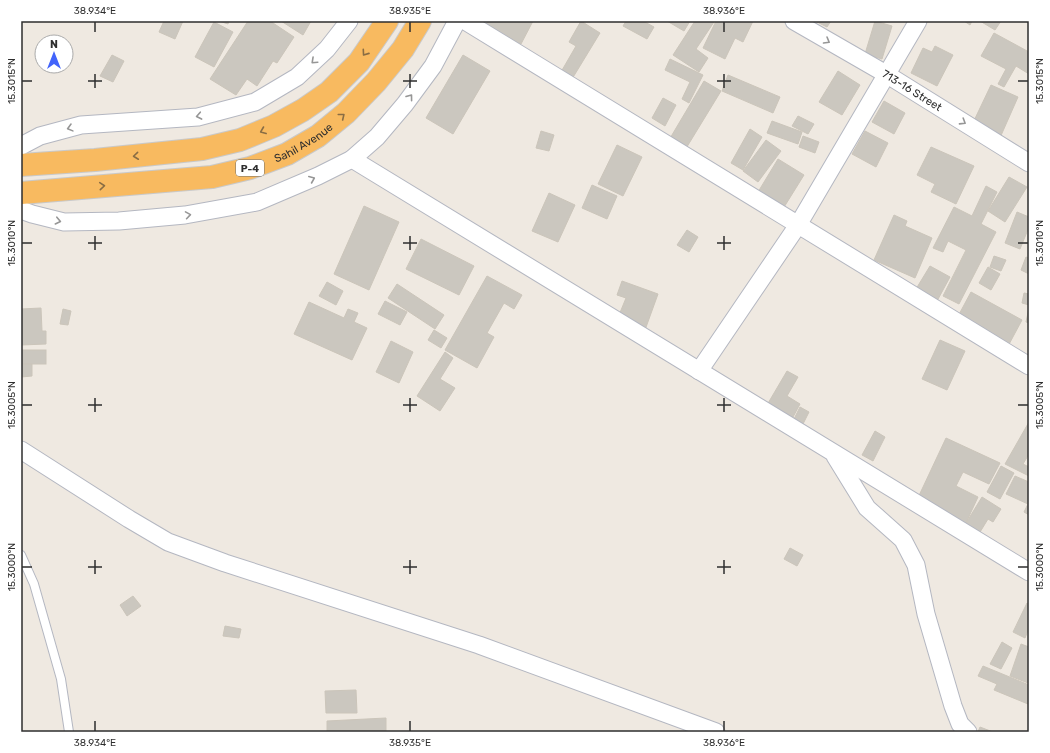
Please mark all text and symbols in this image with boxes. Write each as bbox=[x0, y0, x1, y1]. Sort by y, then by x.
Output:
text: 38.934°E bbox=[74, 5, 116, 17]
text: 38.935°E bbox=[389, 5, 431, 17]
text: 38.936°E bbox=[703, 5, 745, 17]
north arrow bbox=[34, 34, 74, 74]
one-way arrow bbox=[823, 36, 830, 43]
text: N bbox=[50, 38, 58, 51]
one-way arrow bbox=[363, 49, 370, 56]
one-way arrow bbox=[312, 56, 319, 63]
text: 15.3015°N bbox=[6, 58, 18, 104]
text: 15.3015°N bbox=[1034, 58, 1046, 104]
street label: 713-16 Street bbox=[880, 67, 945, 115]
one-way arrow bbox=[405, 94, 412, 101]
one-way arrow bbox=[196, 111, 202, 119]
one-way arrow bbox=[337, 114, 344, 121]
one-way arrow bbox=[959, 117, 966, 125]
street label: Sahil Avenue bbox=[272, 121, 335, 165]
one-way arrow bbox=[67, 123, 73, 131]
one-way arrow bbox=[259, 126, 266, 134]
one-way arrow bbox=[133, 151, 139, 160]
road number: P-4 bbox=[236, 160, 264, 176]
one-way arrow bbox=[307, 176, 315, 184]
one-way arrow bbox=[99, 182, 105, 191]
one-way arrow bbox=[185, 211, 191, 220]
one-way arrow bbox=[55, 216, 61, 224]
text: 15.3010°N bbox=[6, 220, 18, 266]
text: 15.3010°N bbox=[1034, 220, 1046, 266]
text: 15.3005°N bbox=[6, 381, 18, 429]
text: 15.3005°N bbox=[1034, 381, 1046, 429]
text: 15.3000°N bbox=[6, 543, 18, 591]
text: 15.3000°N bbox=[1034, 543, 1046, 591]
text: 38.934°E bbox=[74, 737, 116, 749]
text: 38.935°E bbox=[389, 737, 431, 749]
text: 38.936°E bbox=[703, 737, 745, 749]

